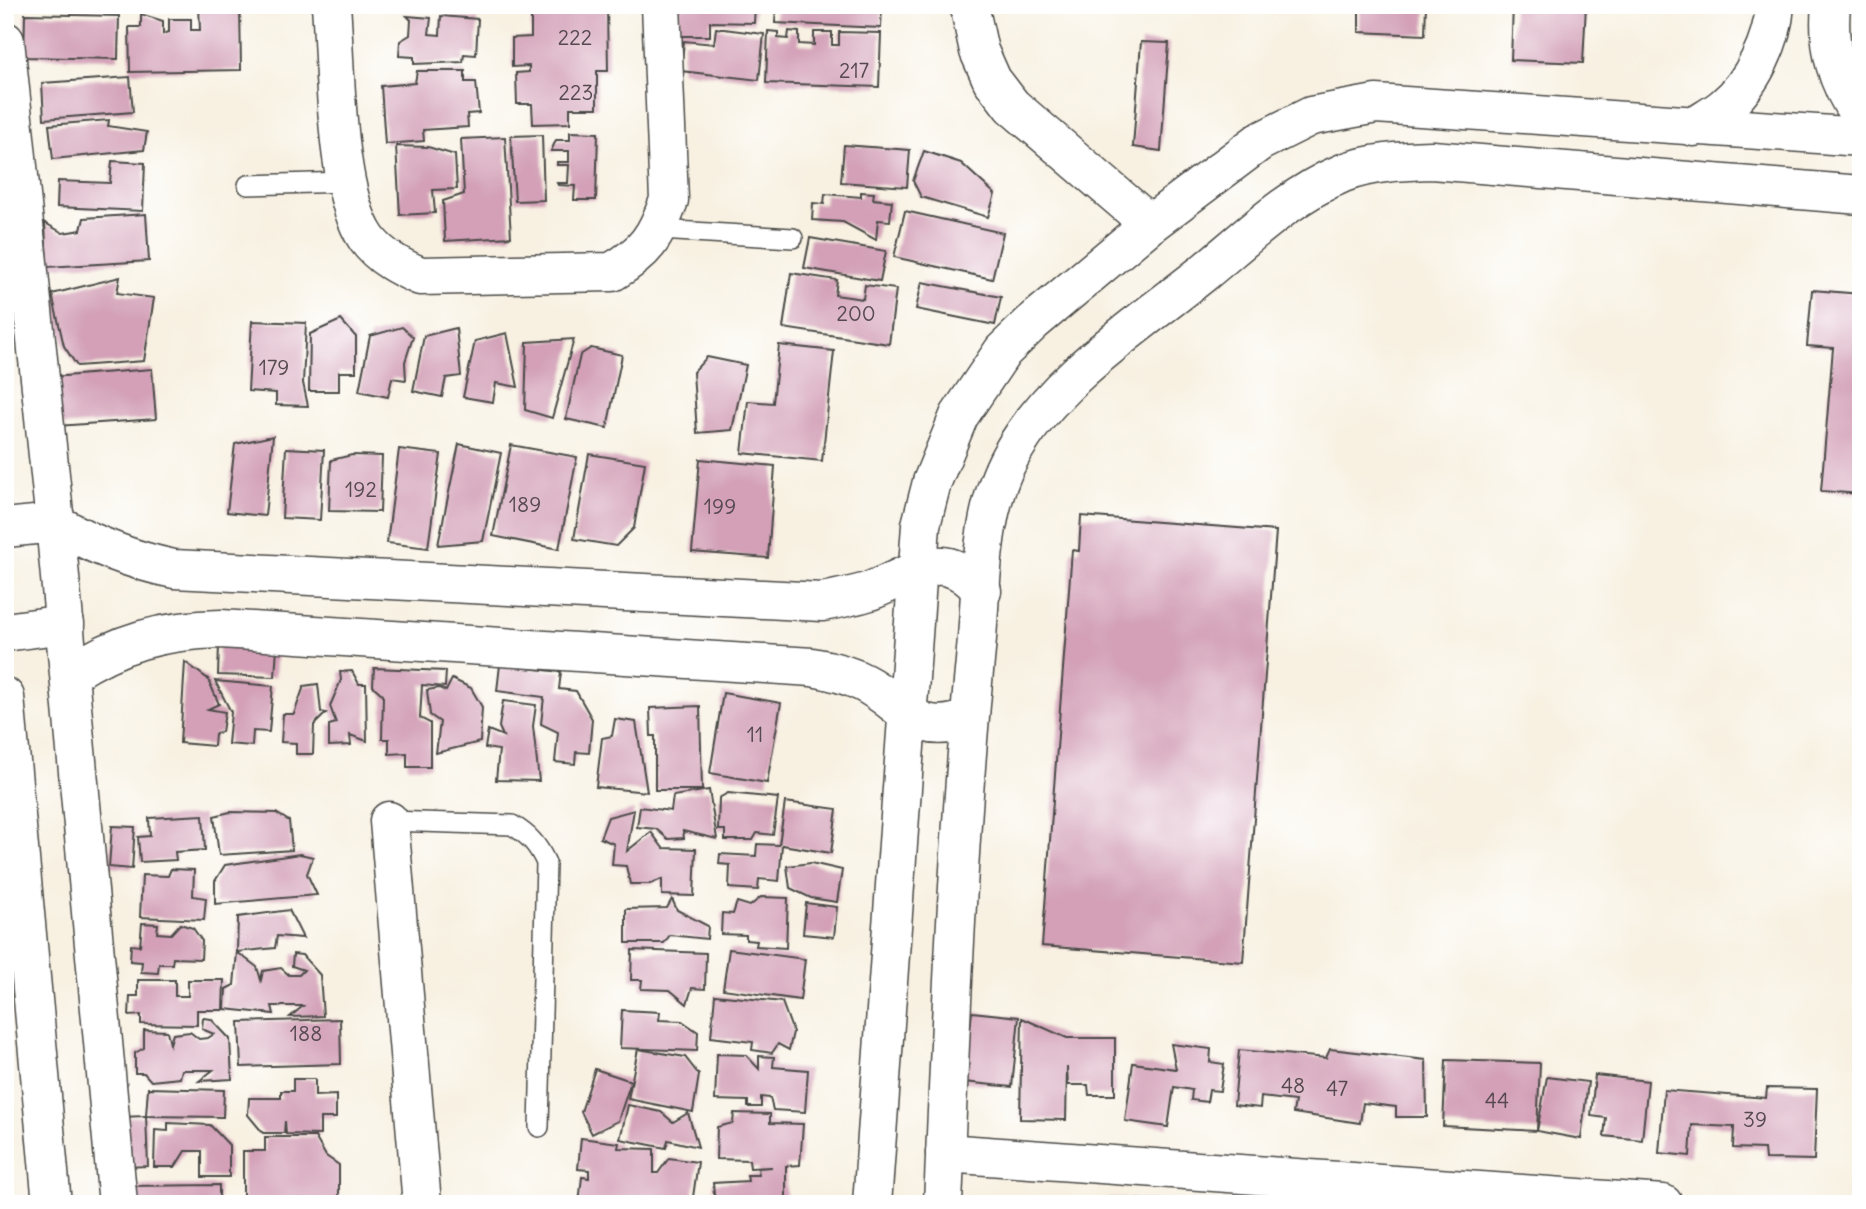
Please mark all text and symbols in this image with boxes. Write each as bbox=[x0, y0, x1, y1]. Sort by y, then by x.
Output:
house number: 222 bbox=[558, 24, 592, 51]
house number: 217 bbox=[839, 57, 869, 84]
house number: 223 bbox=[559, 79, 593, 106]
house number: 200 bbox=[836, 300, 876, 327]
house number: 179 bbox=[259, 354, 289, 381]
house number: 192 bbox=[345, 476, 377, 503]
house number: 189 bbox=[509, 491, 541, 518]
house number: 199 bbox=[704, 493, 736, 520]
house number: 11 bbox=[747, 721, 763, 748]
house number: 188 bbox=[290, 1020, 322, 1047]
house number: 48 bbox=[1281, 1072, 1305, 1099]
house number: 47 bbox=[1326, 1075, 1348, 1102]
house number: 44 bbox=[1485, 1087, 1509, 1114]
house number: 39 bbox=[1743, 1106, 1767, 1133]

